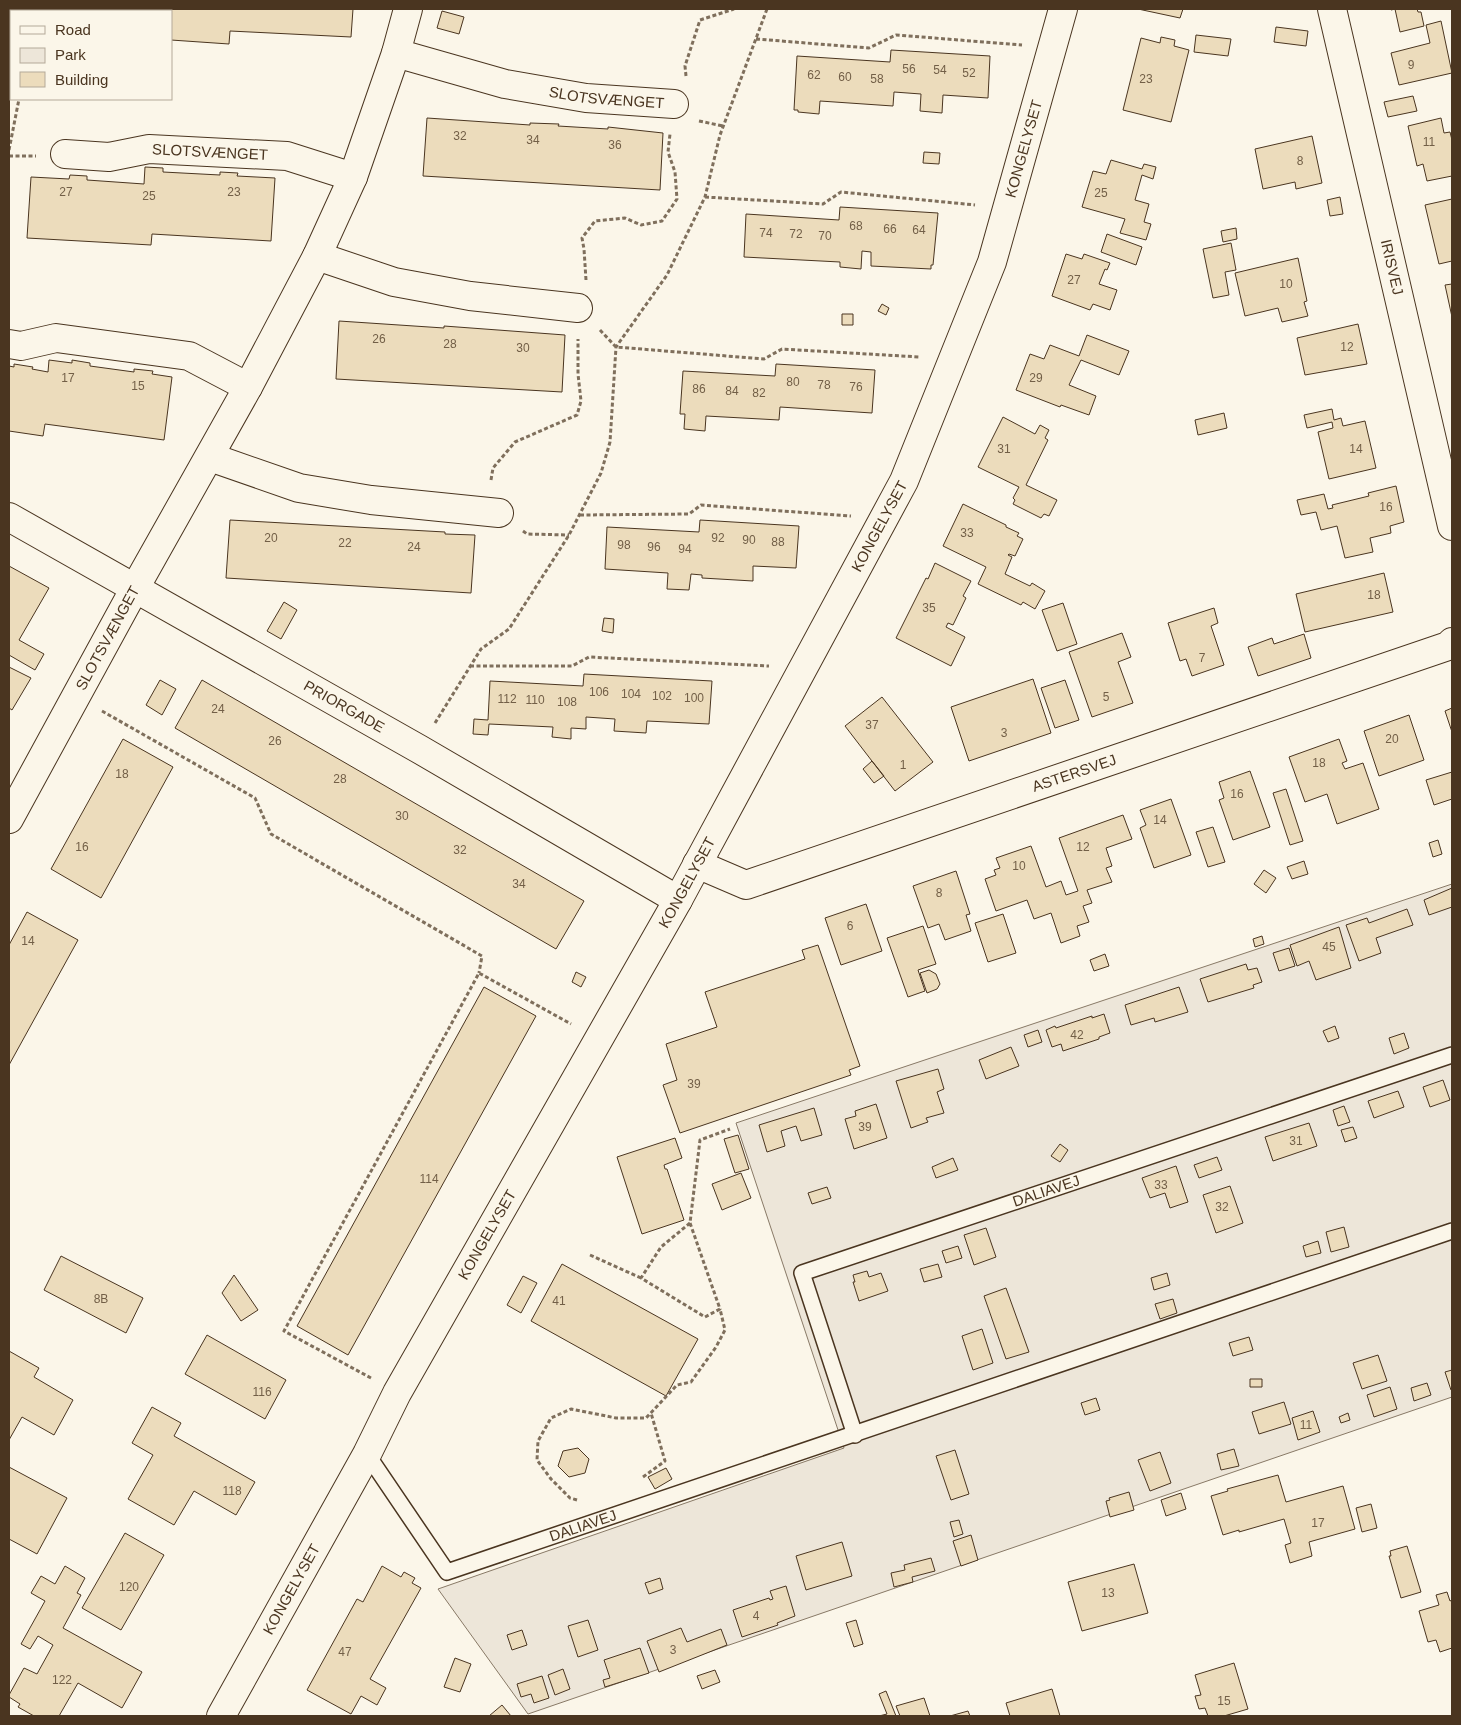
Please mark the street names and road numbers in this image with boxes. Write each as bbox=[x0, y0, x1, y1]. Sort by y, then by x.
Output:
street label: SLOTSVÆNGET bbox=[548, 83, 665, 111]
street label: KONGELYSET bbox=[1001, 98, 1045, 199]
street label: SLOTSVÆNGET bbox=[152, 140, 268, 163]
street label: IRISVEJ bbox=[1378, 237, 1407, 297]
street label: KONGELYSET bbox=[848, 478, 911, 574]
street label: SLOTSVÆNGET bbox=[72, 583, 142, 693]
street label: PRIORGADE bbox=[301, 677, 388, 736]
street label: ASTERSVEJ bbox=[1030, 751, 1118, 795]
street label: KONGELYSET bbox=[655, 834, 718, 931]
street label: DALIAVEJ bbox=[1010, 1171, 1082, 1210]
street label: KONGELYSET bbox=[454, 1187, 519, 1282]
street label: DALIAVEJ bbox=[547, 1506, 618, 1545]
street label: KONGELYSET bbox=[259, 1541, 323, 1637]

